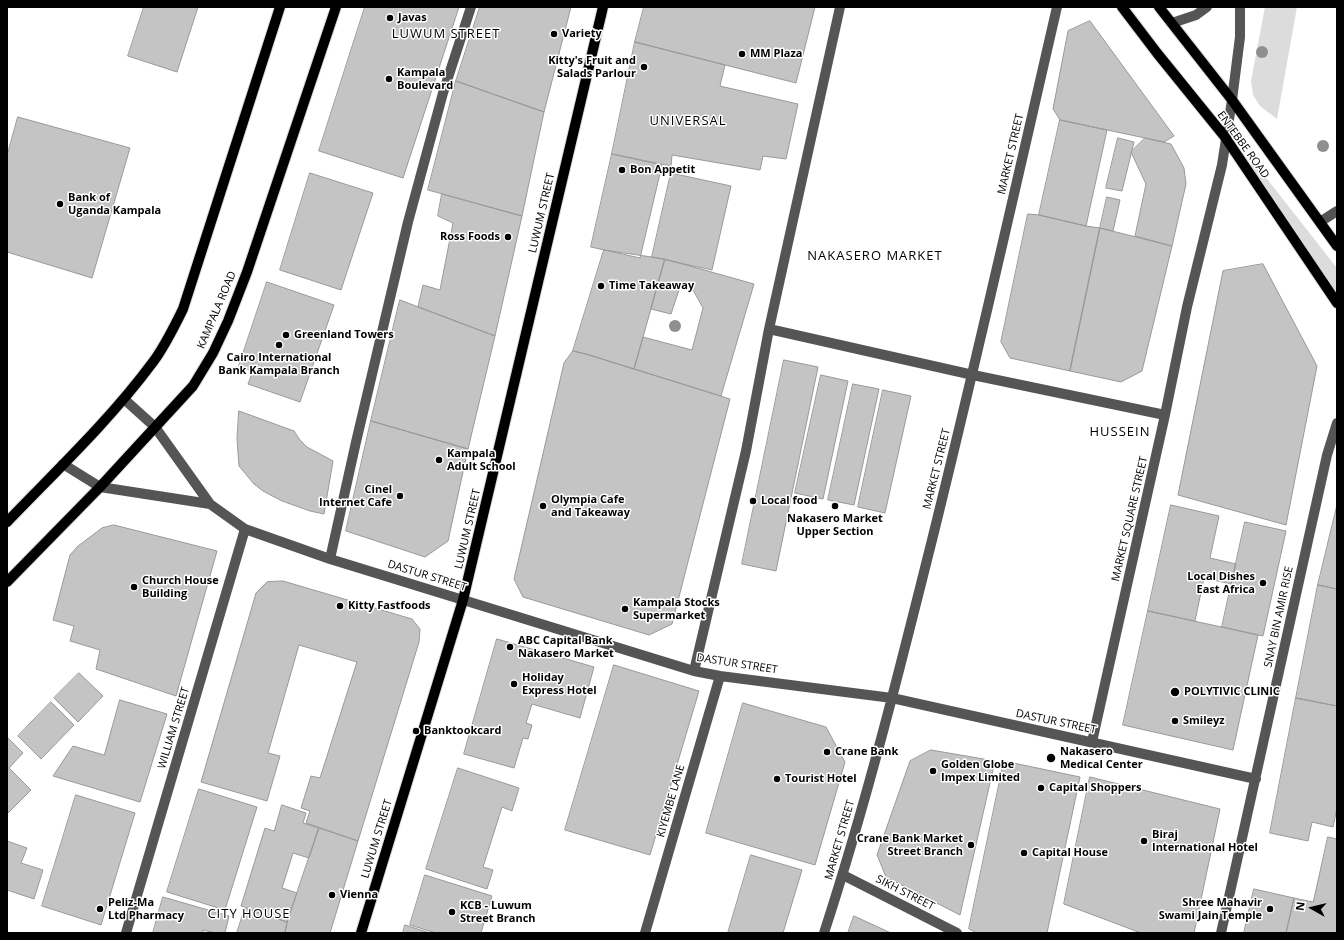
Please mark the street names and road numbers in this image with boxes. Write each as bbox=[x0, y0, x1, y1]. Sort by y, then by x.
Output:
street label: ENTEBBE ROAD bbox=[1214, 109, 1272, 181]
street label: MARKET STREET bbox=[995, 112, 1027, 196]
street label: LUWUM STREET bbox=[526, 172, 558, 254]
street label: KAMPALA ROAD bbox=[195, 269, 239, 351]
street label: MARKET STREET bbox=[921, 427, 953, 511]
street label: MARKET SQUARE STREET bbox=[1109, 455, 1151, 583]
street label: LUWUM STREET bbox=[452, 488, 484, 570]
street label: DASTUR STREET bbox=[386, 558, 468, 594]
street label: SNAY BIN AMIR RISE bbox=[1262, 565, 1296, 669]
street label: DASTUR STREET bbox=[696, 651, 778, 677]
street label: WILLIAM STREET bbox=[155, 686, 193, 770]
street label: DASTUR STREET bbox=[1015, 707, 1097, 737]
street label: KIYEMBE LANE bbox=[654, 763, 688, 839]
street label: LUWUM STREET bbox=[359, 798, 395, 880]
street label: MARKET STREET bbox=[822, 798, 858, 882]
street label: SIKH STREET bbox=[874, 873, 936, 913]

